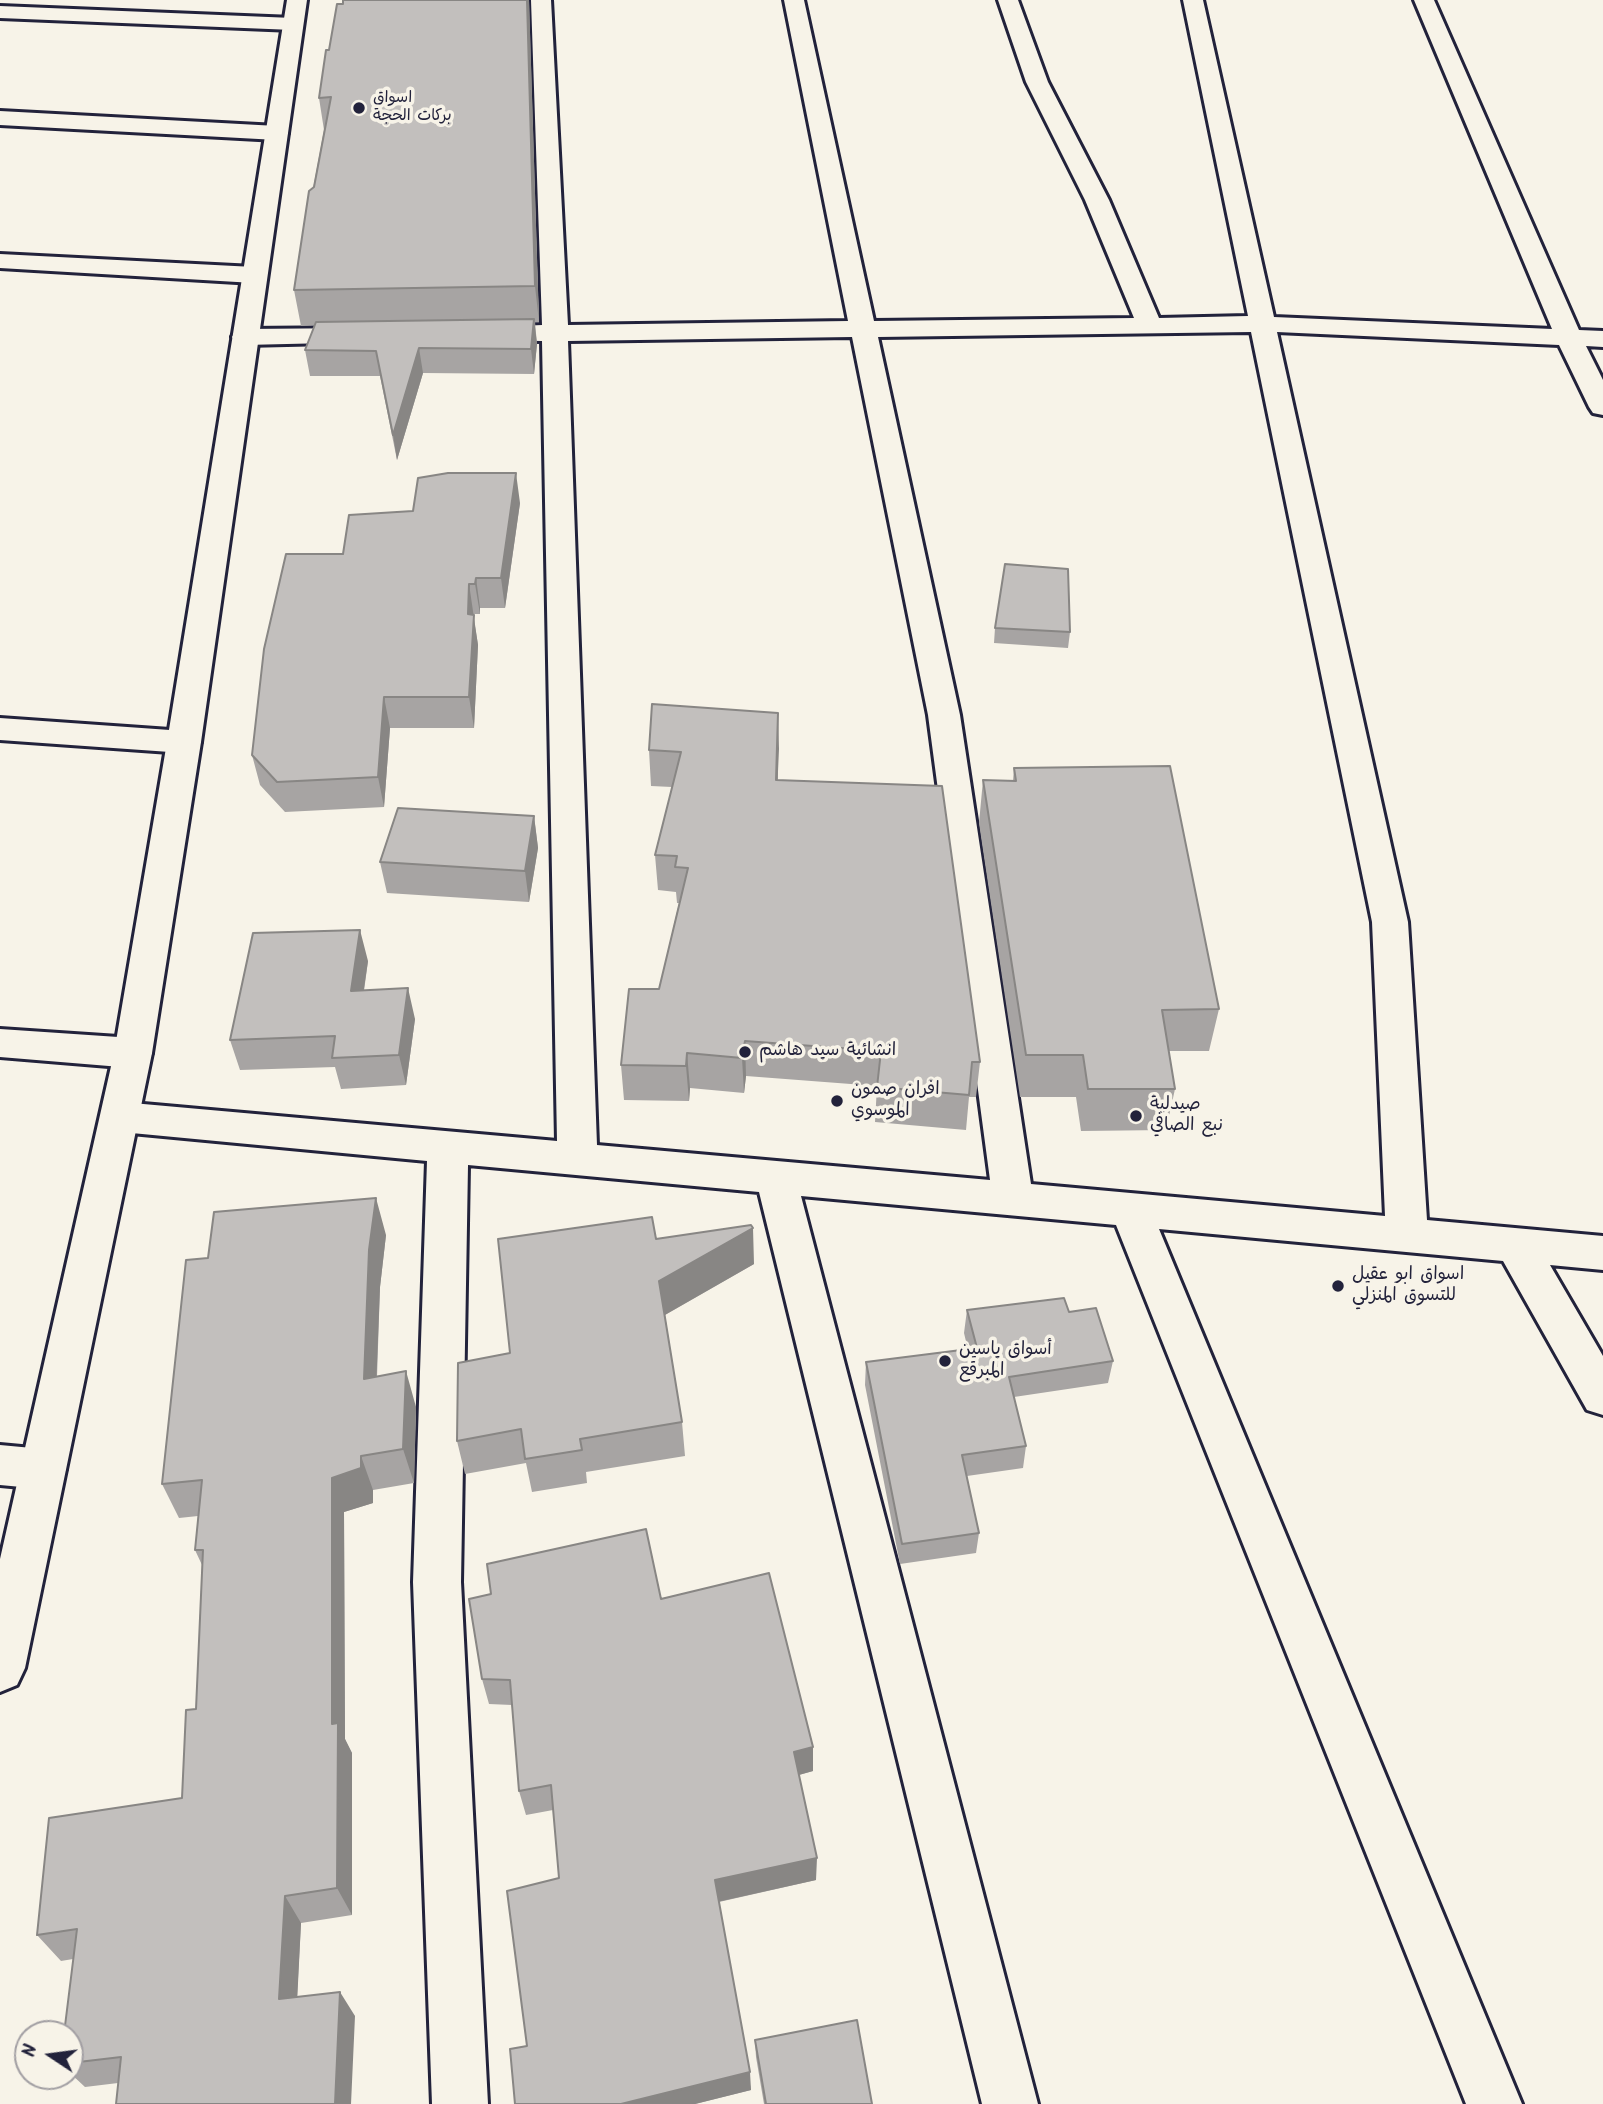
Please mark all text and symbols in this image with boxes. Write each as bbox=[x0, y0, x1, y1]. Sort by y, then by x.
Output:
place label: اسواق بركات الحجة bbox=[373, 89, 452, 127]
marker: اسواق بركات الحجة bbox=[351, 100, 367, 116]
place label: انشائية سيد هاشم bbox=[759, 1041, 896, 1063]
marker: انشائية سيد هاشم bbox=[737, 1044, 753, 1060]
place label: افران صمون الموسوي bbox=[851, 1080, 940, 1122]
marker: افران صمون الموسوي bbox=[829, 1093, 845, 1109]
place label: صيدلية نبع الصافي bbox=[1150, 1095, 1223, 1138]
marker: صيدلية نبع الصافي bbox=[1128, 1108, 1144, 1124]
place label: اسواق ابو عقيل للتسوق المنزلي bbox=[1352, 1265, 1464, 1308]
marker: اسواق ابو عقيل للتسوق المنزلي bbox=[1330, 1278, 1346, 1294]
place label: أسواق ياسين المبرقع bbox=[959, 1340, 1052, 1382]
marker: أسواق ياسين المبرقع bbox=[937, 1353, 953, 1369]
north arrow bbox=[14, 2020, 84, 2090]
text: N bbox=[15, 2042, 46, 2060]

